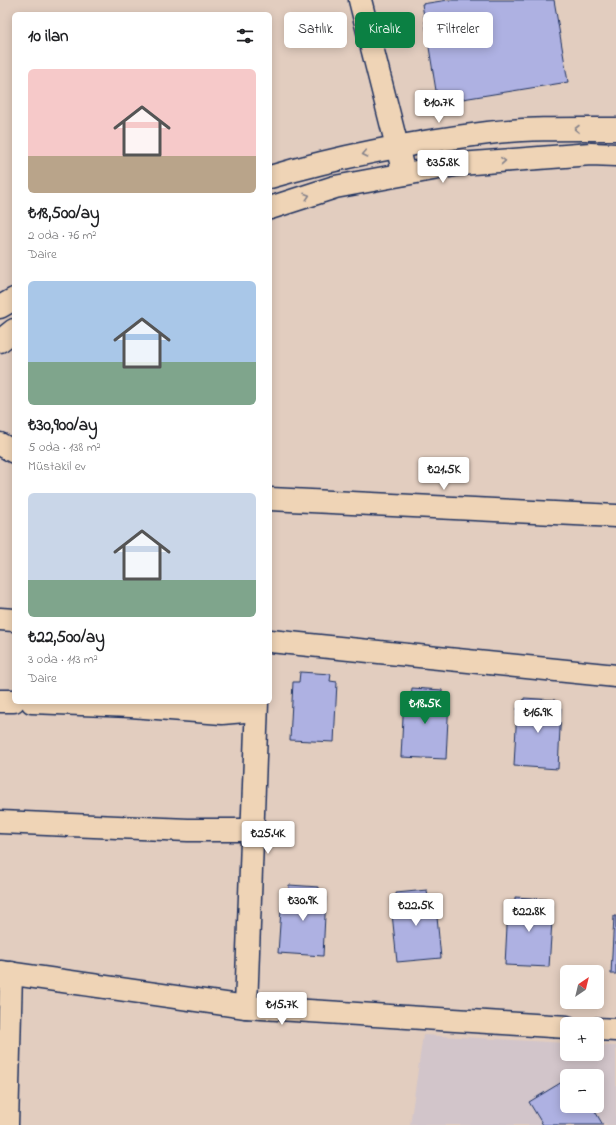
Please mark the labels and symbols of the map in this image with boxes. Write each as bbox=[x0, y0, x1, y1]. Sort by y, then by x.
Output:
pin: ₺10.7K bbox=[406, 90, 472, 124]
one-way arrow bbox=[574, 125, 580, 133]
one-way arrow bbox=[362, 149, 368, 157]
pin: ₺35.8K bbox=[410, 150, 476, 184]
one-way arrow bbox=[500, 156, 506, 165]
one-way arrow bbox=[303, 193, 310, 201]
pin: ₺21.5K bbox=[411, 457, 477, 491]
pin: ₺18.5K bbox=[392, 691, 458, 725]
pin: ₺16.9K bbox=[505, 700, 571, 734]
pin: ₺25.4K bbox=[235, 821, 301, 855]
pin: ₺30.9K bbox=[270, 888, 336, 922]
pin: ₺22.5K bbox=[383, 893, 449, 927]
pin: ₺22.8K bbox=[496, 899, 562, 933]
north arrow bbox=[560, 965, 604, 1009]
pin: ₺15.7K bbox=[249, 992, 315, 1026]

